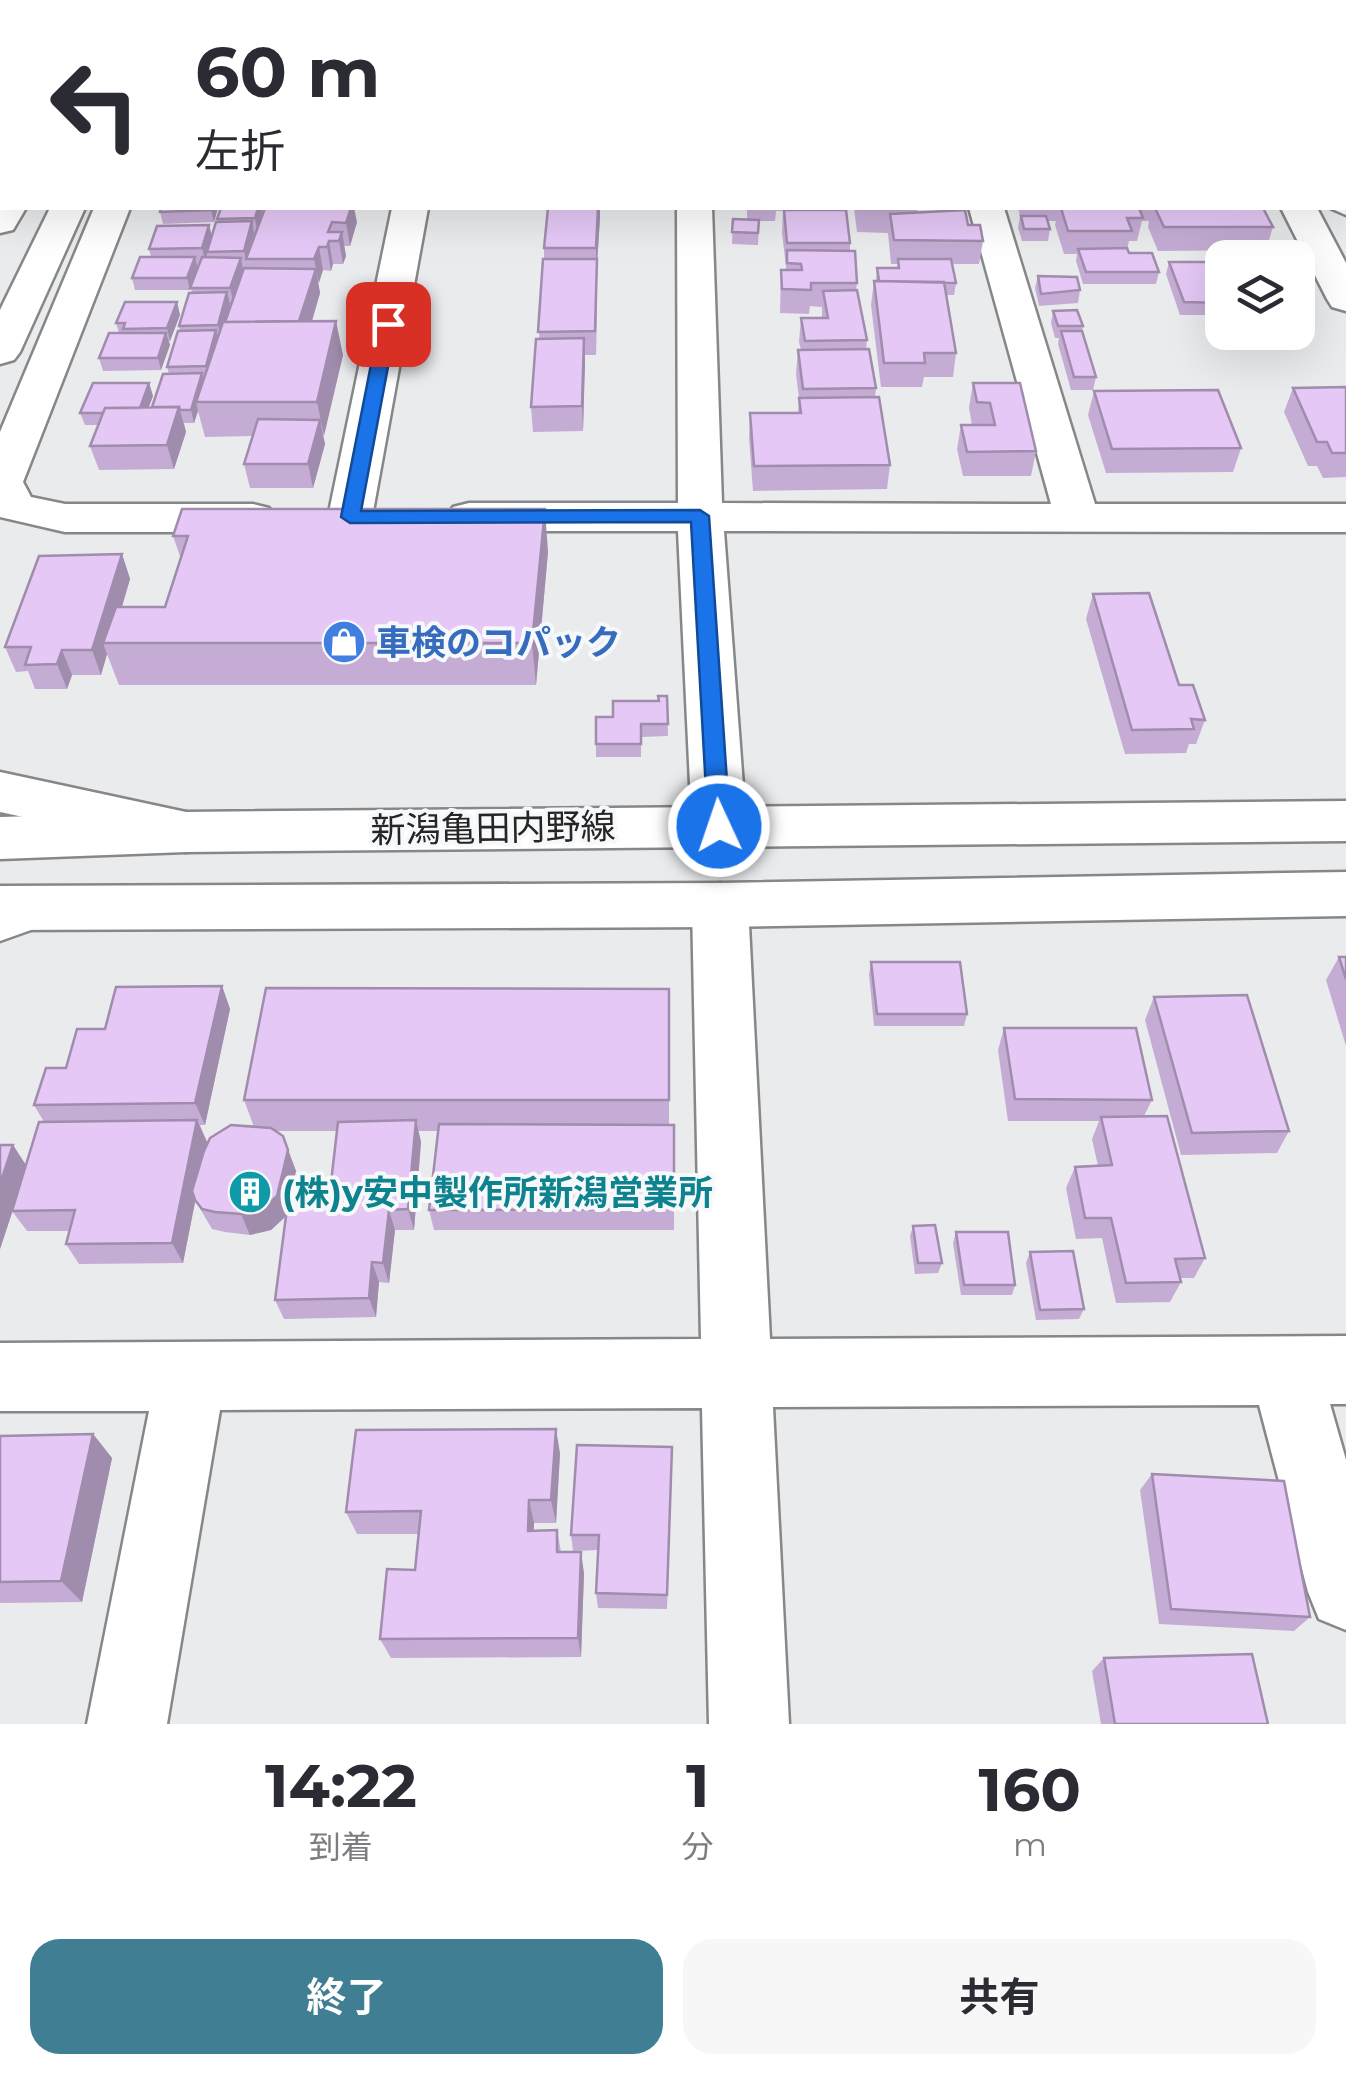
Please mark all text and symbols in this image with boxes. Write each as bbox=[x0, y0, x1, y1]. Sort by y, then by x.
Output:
text: 60 m bbox=[195, 29, 380, 115]
icon: left bbox=[30, 40, 160, 170]
text: 左折 bbox=[195, 123, 285, 178]
map controls bbox=[1205, 240, 1315, 350]
button: layers bbox=[1205, 240, 1315, 350]
pin bbox=[346, 282, 431, 367]
icon: arrive bbox=[361, 297, 416, 352]
shop icon: 車検のコパック bbox=[321, 619, 367, 665]
place label: 車検のコパック bbox=[376, 621, 621, 664]
position arrow bbox=[667, 774, 771, 878]
street label: 新潟亀田内野線 bbox=[370, 804, 616, 852]
building icon: (株)y安中製作所新潟営業所 bbox=[227, 1169, 273, 1215]
place label: (株)y安中製作所新潟営業所 bbox=[282, 1171, 713, 1214]
text: 14:22 bbox=[265, 1749, 417, 1822]
text: 1 bbox=[686, 1749, 709, 1822]
text: 160 bbox=[979, 1753, 1081, 1826]
text: m bbox=[1013, 1825, 1047, 1864]
text: 到着 bbox=[309, 1827, 373, 1866]
text: 分 bbox=[682, 1827, 714, 1866]
button: 終了 bbox=[30, 1939, 663, 2054]
button: 共有 bbox=[683, 1939, 1316, 2054]

